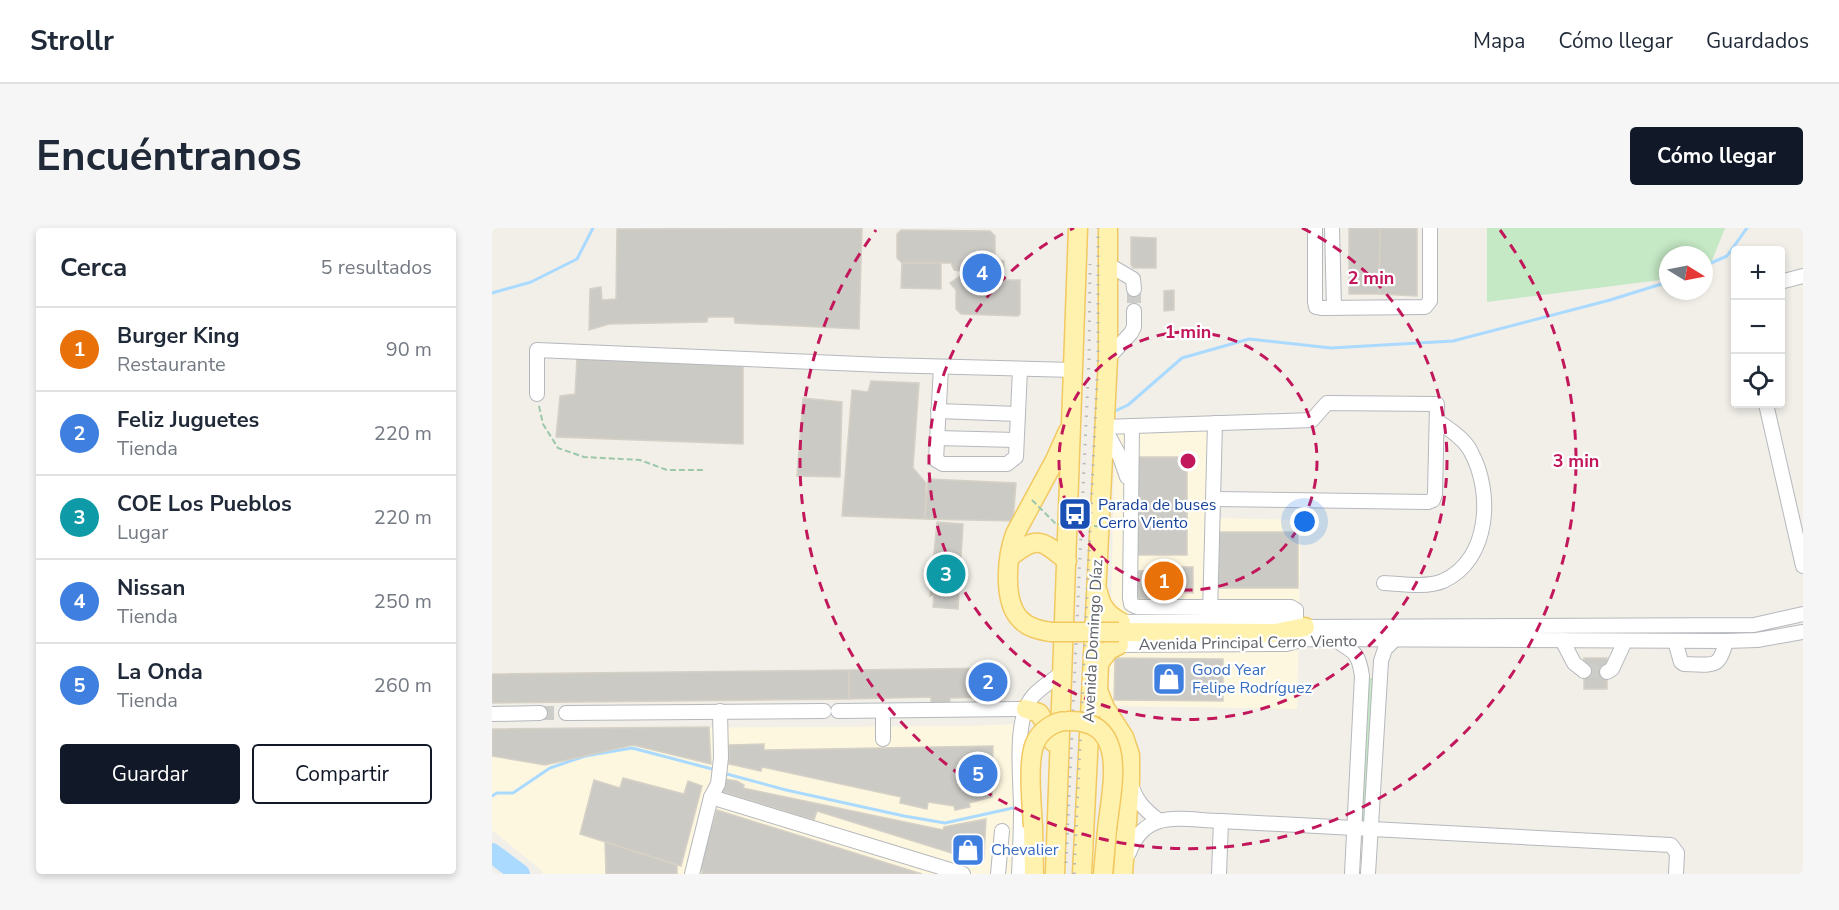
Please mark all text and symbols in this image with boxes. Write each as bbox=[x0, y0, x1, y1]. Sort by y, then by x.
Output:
text: Strollr bbox=[30, 22, 114, 60]
text: Mapa bbox=[1473, 27, 1525, 55]
text: Cómo llegar bbox=[1558, 27, 1673, 55]
text: Guardados bbox=[1706, 27, 1809, 55]
button: Cómo llegar bbox=[1630, 127, 1803, 185]
text: Encuéntranos bbox=[36, 128, 302, 185]
north arrow bbox=[1659, 246, 1713, 300]
map controls bbox=[1731, 246, 1785, 408]
button: + bbox=[1731, 246, 1785, 300]
text: Cerca bbox=[60, 250, 127, 285]
pin: 4 bbox=[962, 250, 1002, 296]
text: 5 resultados bbox=[321, 254, 432, 281]
text: 2 min bbox=[1348, 266, 1394, 290]
button: − bbox=[1731, 300, 1785, 354]
text: 1 min bbox=[1165, 320, 1211, 344]
text: Burger King bbox=[117, 321, 239, 351]
text: 1 bbox=[74, 336, 86, 363]
text: 90 m bbox=[386, 336, 432, 363]
text: Restaurante bbox=[117, 351, 226, 378]
button: locate bbox=[1731, 354, 1785, 408]
text: Feliz Juguetes bbox=[117, 405, 259, 435]
text: 2 bbox=[74, 420, 86, 447]
text: 220 m bbox=[374, 420, 432, 447]
text: Tienda bbox=[117, 435, 178, 462]
text: 3 min bbox=[1553, 449, 1599, 473]
centre of rings bbox=[1178, 451, 1198, 471]
text: COE Los Pueblos bbox=[117, 489, 292, 519]
place label: Parada de buses Cerro Viento bbox=[1098, 494, 1216, 534]
bus stop icon: Parada de buses Cerro Viento bbox=[1057, 496, 1093, 532]
text: 3 bbox=[74, 504, 86, 531]
text: 220 m bbox=[374, 504, 432, 531]
your location bbox=[1290, 507, 1319, 536]
text: Lugar bbox=[117, 519, 168, 546]
pin: 3 bbox=[926, 552, 966, 596]
pin: 1 bbox=[1144, 558, 1184, 604]
street label: Avenida Domingo Díaz bbox=[1078, 559, 1108, 723]
text: Nissan bbox=[117, 573, 185, 603]
text: 4 bbox=[74, 588, 86, 615]
text: 250 m bbox=[374, 588, 432, 615]
text: Tienda bbox=[117, 603, 178, 630]
street label: Avenida Principal Cerro Viento bbox=[1138, 630, 1358, 656]
text: La Onda bbox=[117, 657, 203, 687]
place label: Good Year Felipe Rodríguez bbox=[1192, 659, 1312, 699]
pin: 2 bbox=[968, 660, 1008, 704]
shop icon: Good Year Felipe Rodríguez bbox=[1151, 661, 1187, 697]
text: 5 bbox=[74, 672, 86, 699]
text: 260 m bbox=[374, 672, 432, 699]
text: Tienda bbox=[117, 687, 178, 714]
button: Guardar bbox=[60, 744, 240, 804]
button: Compartir bbox=[252, 744, 432, 804]
pin: 5 bbox=[958, 752, 998, 796]
shop icon: Chevalier bbox=[950, 832, 986, 868]
place label: Chevalier bbox=[991, 839, 1059, 861]

